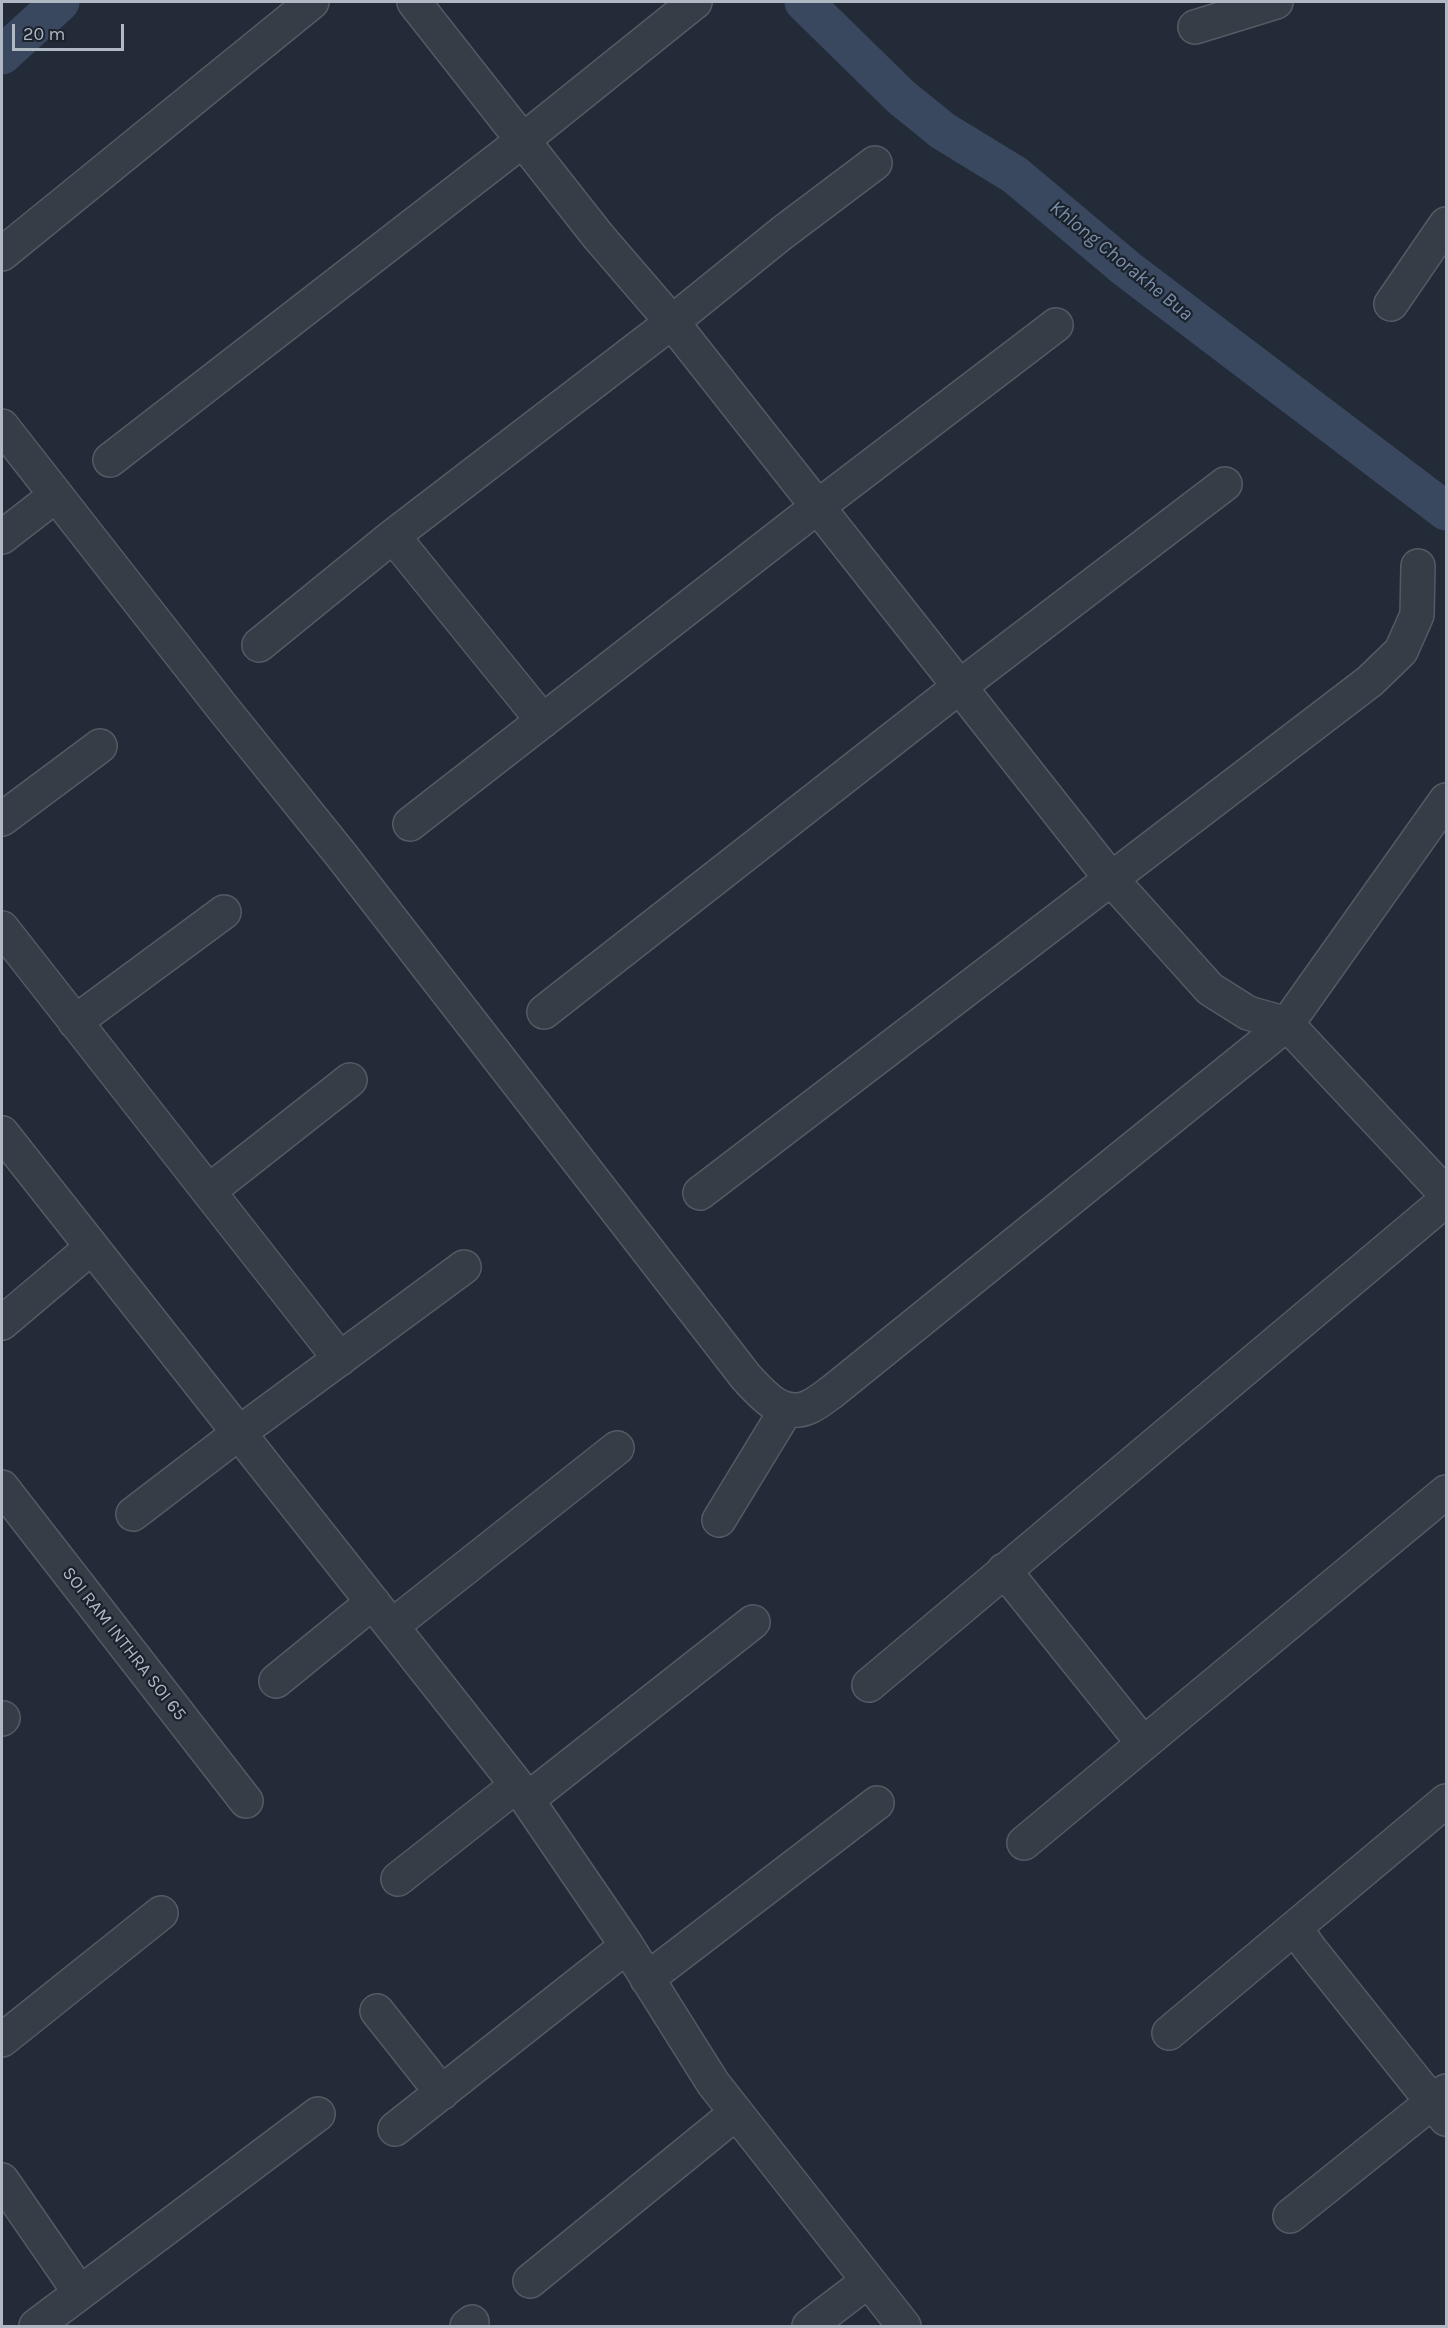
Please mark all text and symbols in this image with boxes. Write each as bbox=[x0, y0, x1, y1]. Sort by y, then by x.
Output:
scale bar bbox=[15, 12, 128, 50]
text: 20 m bbox=[23, 23, 65, 45]
water label: Khlong Chorakhe Bua bbox=[1044, 196, 1198, 326]
street label: SOI RAM INTHRA SOI 65 bbox=[57, 1563, 191, 1725]

